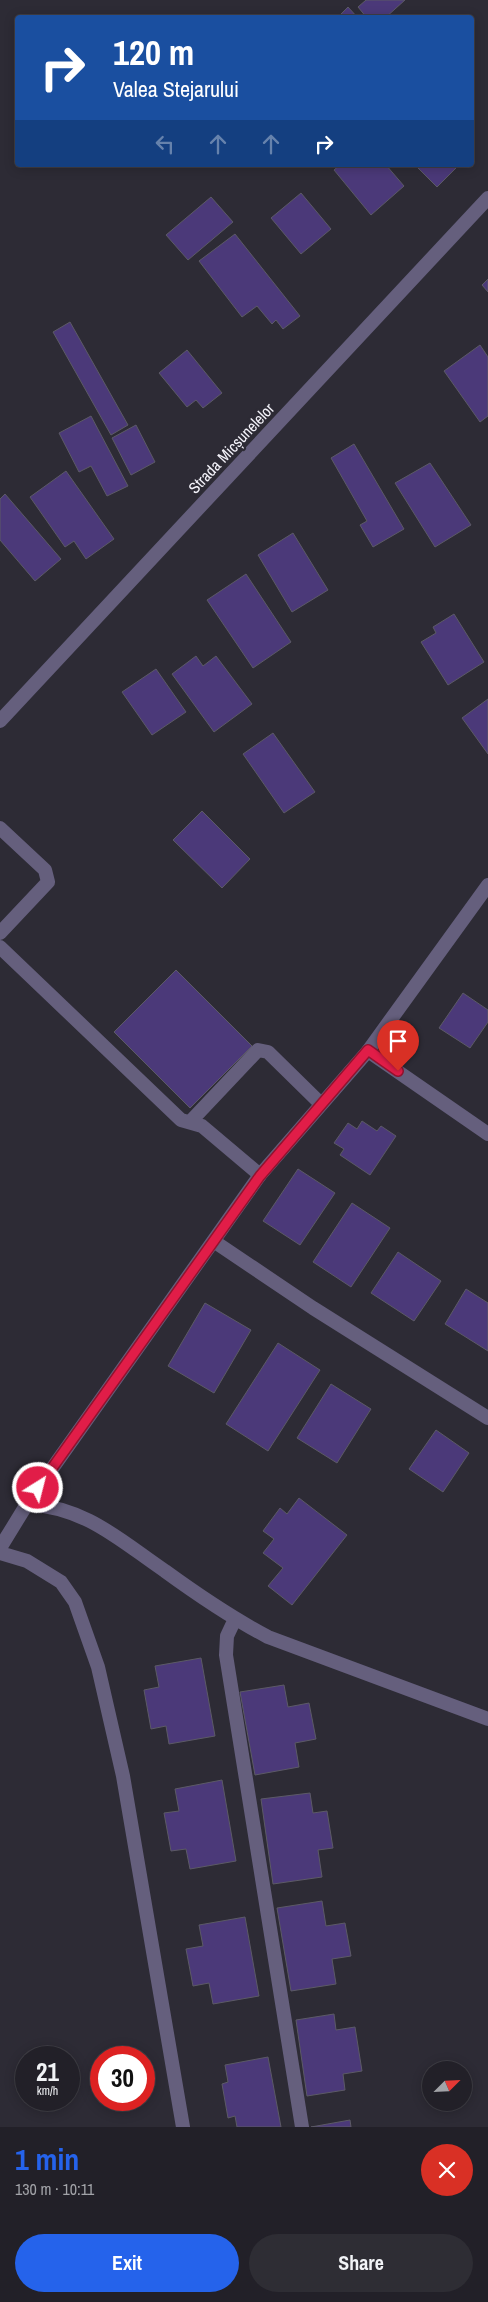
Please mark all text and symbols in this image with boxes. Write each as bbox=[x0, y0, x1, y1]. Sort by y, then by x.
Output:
text: 120 m bbox=[113, 29, 194, 76]
icon: right bbox=[30, 35, 95, 100]
text: Valea Stejarului bbox=[113, 74, 239, 104]
icon: left bbox=[151, 130, 179, 158]
icon: ahead bbox=[204, 130, 232, 158]
icon: ahead bbox=[257, 130, 285, 158]
icon: right bbox=[310, 130, 338, 158]
street label: Strada Micșunelelor bbox=[183, 397, 279, 498]
pin bbox=[377, 1020, 419, 1071]
icon: arrive bbox=[384, 1027, 412, 1055]
position arrow bbox=[11, 1461, 63, 1513]
speed limit sign: 30 bbox=[90, 2046, 155, 2111]
text: 21 bbox=[36, 2055, 59, 2089]
north arrow bbox=[422, 2061, 472, 2111]
map controls bbox=[422, 2061, 472, 2111]
text: km/h bbox=[37, 2083, 58, 2099]
text: 1 min bbox=[15, 2139, 79, 2179]
button: close bbox=[421, 2144, 473, 2196]
text: 130 m · 10:11 bbox=[15, 2178, 94, 2200]
button: Exit bbox=[15, 2234, 239, 2292]
button: Share bbox=[249, 2234, 473, 2292]

